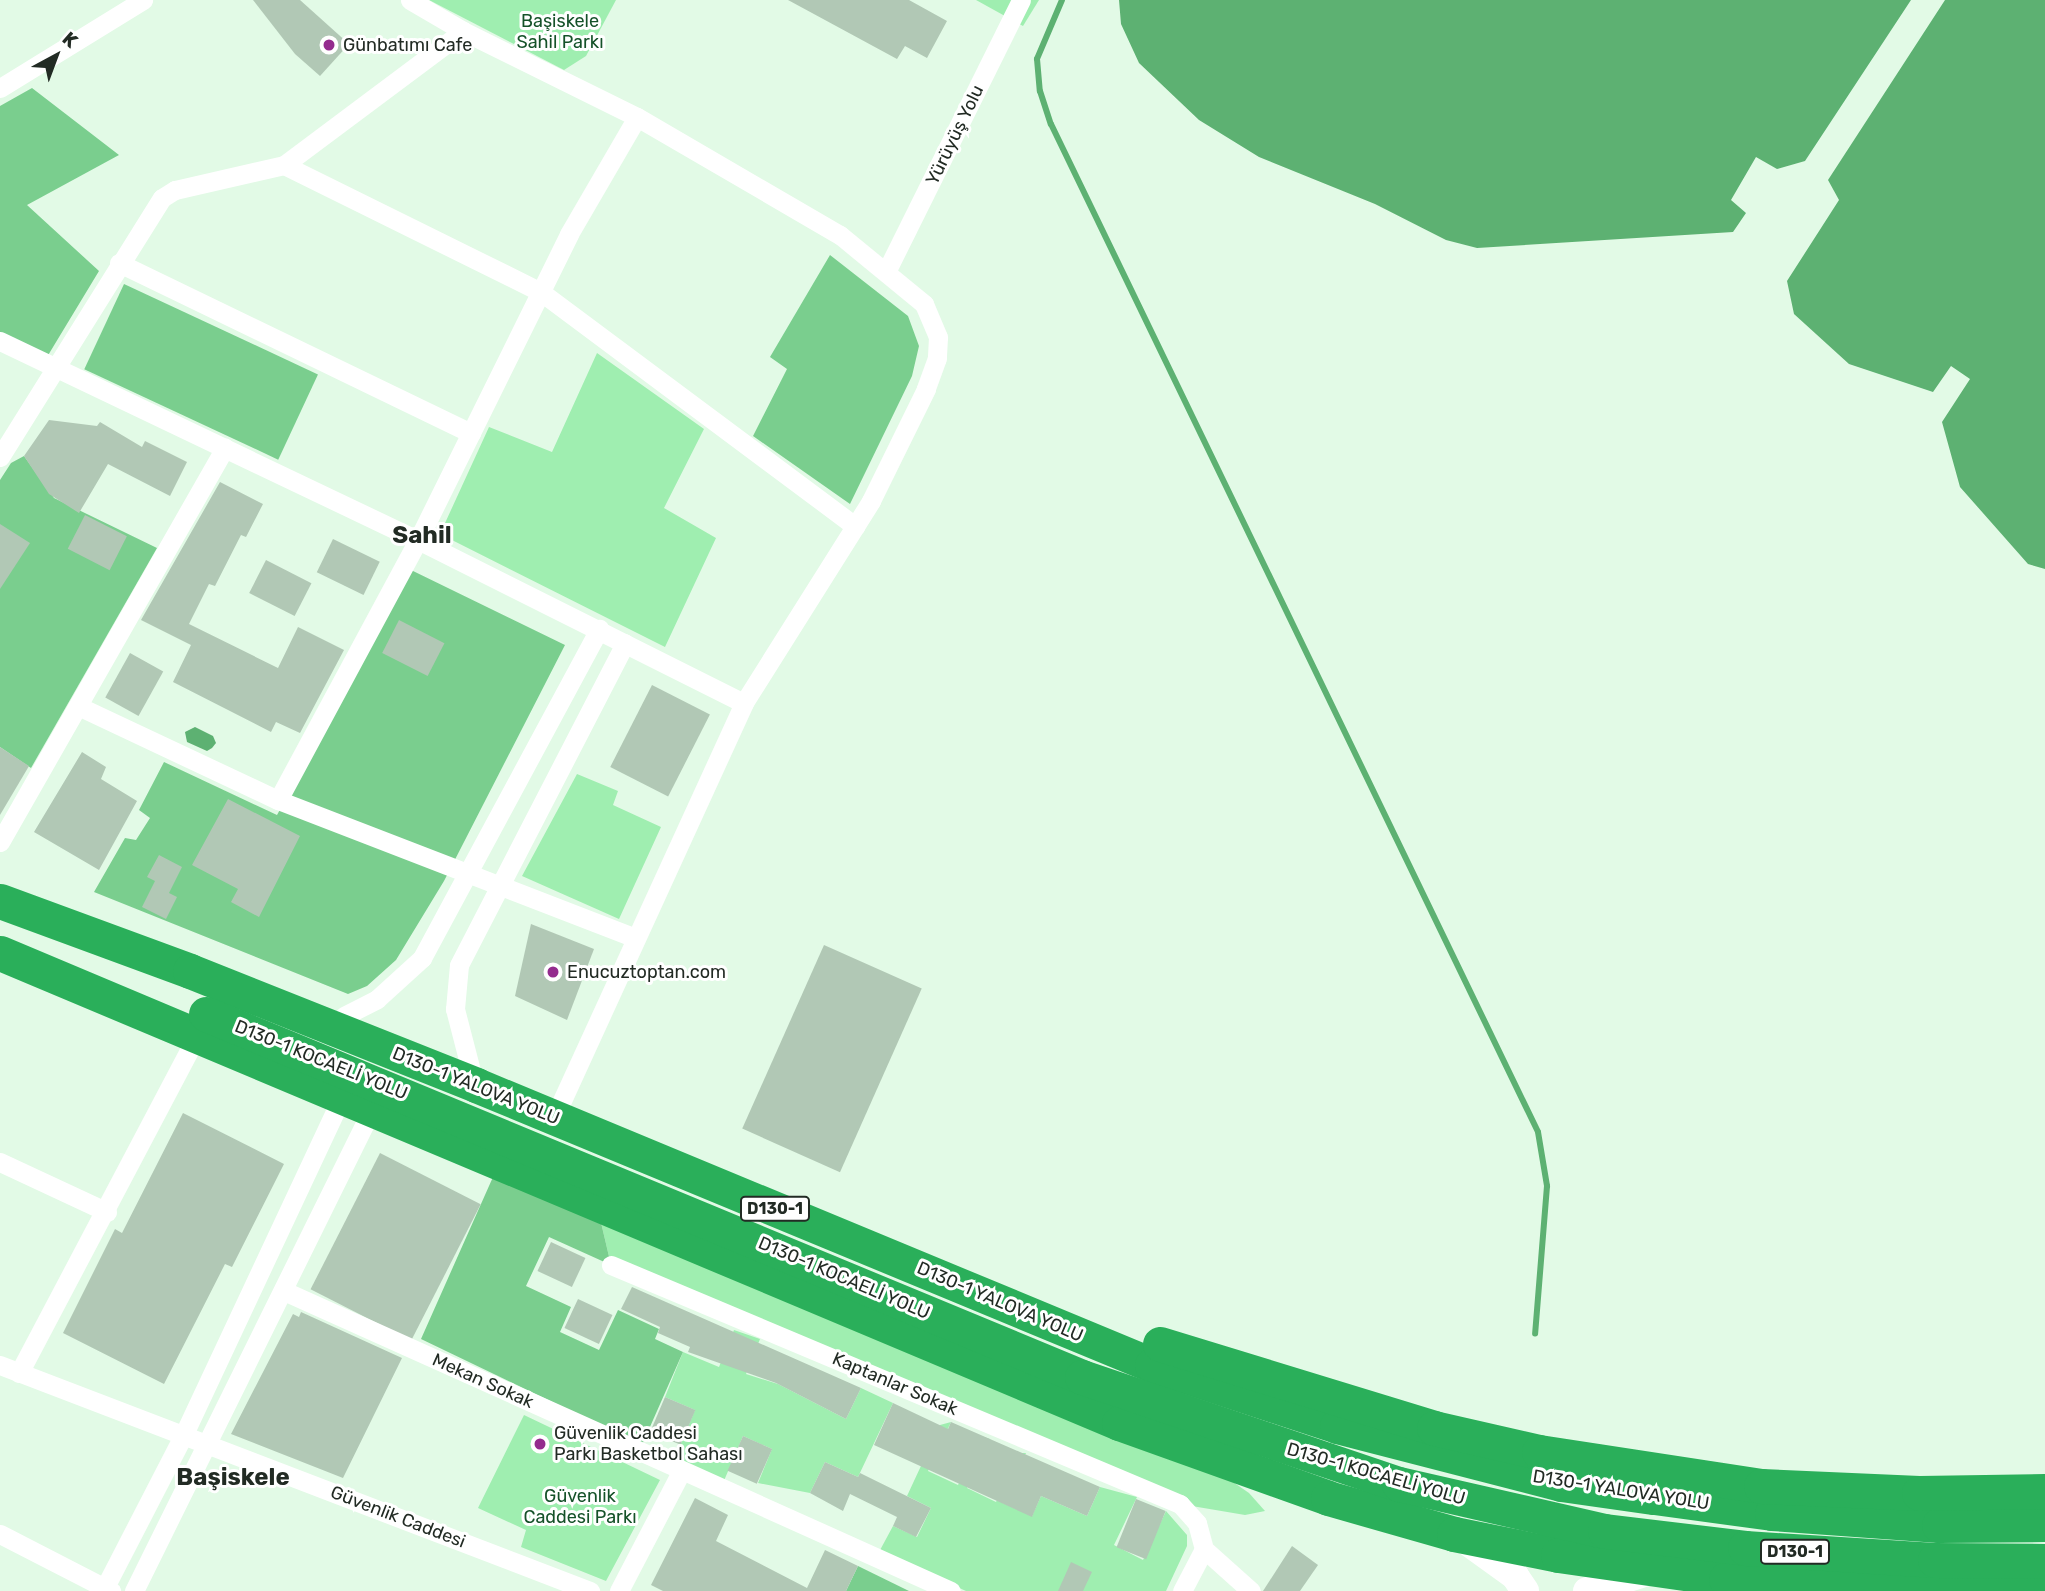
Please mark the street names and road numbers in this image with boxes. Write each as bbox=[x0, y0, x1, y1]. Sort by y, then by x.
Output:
street label: Yürüyüş Yolu bbox=[921, 81, 989, 189]
street label: D130-1 KOCAELİ YOLU bbox=[231, 1015, 411, 1105]
street label: D130-1 YALOVA YOLU bbox=[389, 1042, 563, 1130]
road number: D130-1 bbox=[740, 1196, 810, 1222]
street label: D130-1 KOCAELİ YOLU bbox=[755, 1232, 933, 1324]
street label: D130-1 YALOVA YOLU bbox=[913, 1257, 1087, 1347]
street label: Kaptanlar Sokak bbox=[829, 1348, 961, 1420]
street label: Mekan Sokak bbox=[429, 1349, 537, 1413]
street label: D130-1 KOCAELİ YOLU bbox=[1284, 1438, 1468, 1510]
street label: D130-1 YALOVA YOLU bbox=[1531, 1465, 1711, 1515]
street label: Güvenlik Caddesi bbox=[327, 1481, 469, 1553]
road number: D130-1 bbox=[1760, 1540, 1830, 1564]

